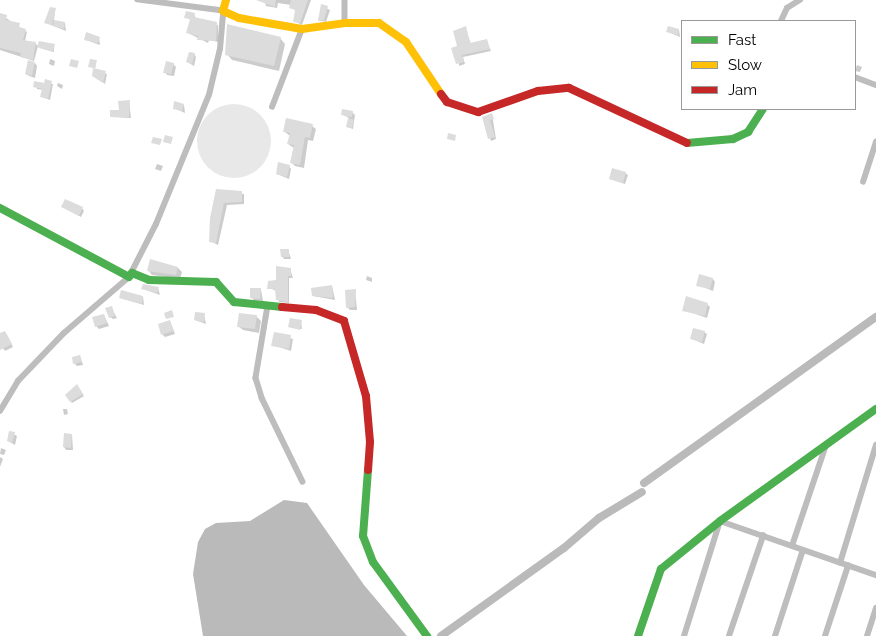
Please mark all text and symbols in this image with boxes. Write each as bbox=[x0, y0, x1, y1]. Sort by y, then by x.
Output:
legend bbox=[681, 20, 856, 110]
text: Fast bbox=[728, 31, 756, 49]
text: Slow bbox=[728, 56, 762, 74]
text: Jam bbox=[728, 81, 757, 99]

